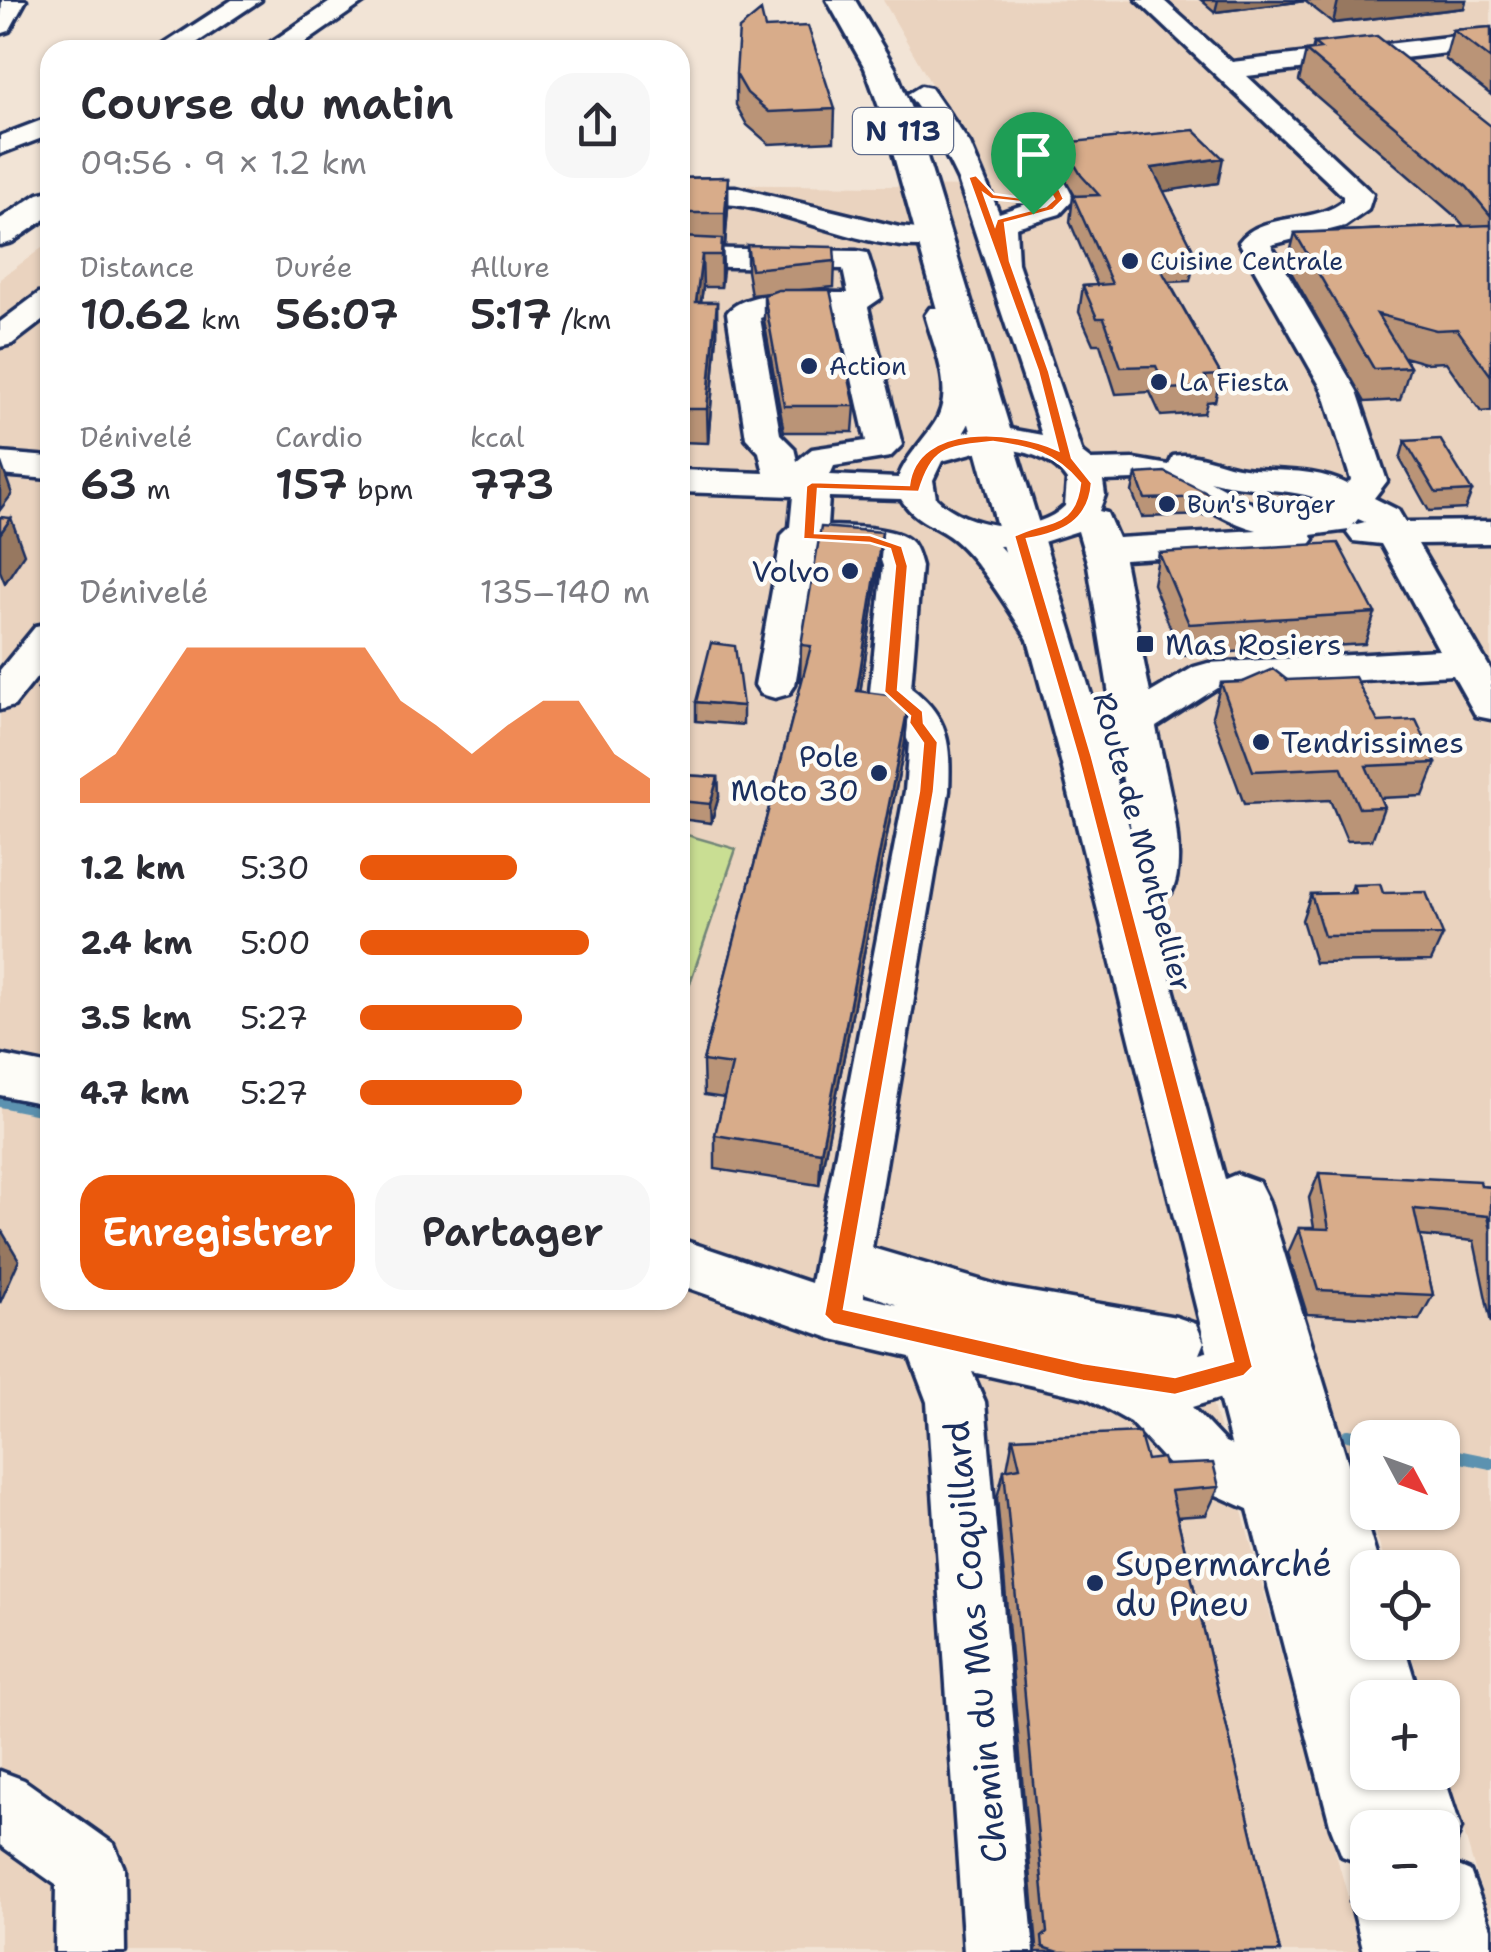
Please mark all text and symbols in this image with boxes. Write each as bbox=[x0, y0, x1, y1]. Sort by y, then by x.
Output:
text: Course du matin bbox=[80, 73, 454, 133]
button: share bbox=[545, 73, 650, 178]
road number: N 113 bbox=[853, 108, 953, 154]
pin bbox=[991, 112, 1076, 215]
icon: arrive bbox=[1006, 127, 1061, 182]
text: 09:56 · 9 × 1.2 km bbox=[80, 141, 367, 184]
place label: Cuisine Centrale bbox=[1150, 244, 1343, 278]
text: Distance bbox=[80, 248, 195, 286]
text: Durée bbox=[275, 248, 353, 286]
text: Allure bbox=[470, 248, 550, 286]
marker: Cuisine Centrale bbox=[1119, 250, 1141, 272]
text: 10.62 bbox=[80, 286, 191, 342]
text: 56:07 bbox=[275, 286, 399, 342]
text: 5:17 bbox=[470, 286, 552, 342]
text: km bbox=[191, 300, 241, 338]
text: /km bbox=[552, 300, 611, 338]
place label: Action bbox=[829, 349, 907, 383]
marker: Action bbox=[798, 355, 820, 377]
place label: La Fiesta bbox=[1179, 365, 1289, 399]
marker: La Fiesta bbox=[1148, 371, 1170, 393]
text: Dénivelé bbox=[80, 418, 193, 456]
text: Cardio bbox=[275, 418, 363, 456]
text: kcal bbox=[470, 418, 524, 456]
text: 63 bbox=[80, 456, 137, 512]
text: 157 bbox=[275, 456, 348, 512]
text: 773 bbox=[470, 456, 554, 512]
text: m bbox=[137, 470, 171, 508]
text: bpm bbox=[348, 470, 413, 508]
place label: Bun's Burger bbox=[1187, 487, 1336, 521]
marker: Bun's Burger bbox=[1156, 493, 1178, 515]
place label: Volvo bbox=[752, 551, 830, 592]
marker: Volvo bbox=[839, 560, 861, 582]
text: Dénivelé bbox=[80, 570, 209, 613]
text: 135–140 m bbox=[480, 570, 650, 613]
place label: Mas Rosiers bbox=[1165, 624, 1342, 665]
marker: Mas Rosiers bbox=[1134, 633, 1156, 655]
street label: Route de Montpellier bbox=[1083, 688, 1203, 996]
place label: Tendrissimes bbox=[1281, 722, 1464, 763]
marker: Tendrissimes bbox=[1250, 731, 1272, 753]
place label: Pole Moto 30 bbox=[730, 736, 859, 811]
marker: Pole Moto 30 bbox=[868, 762, 890, 784]
text: 1.2 km bbox=[80, 846, 185, 889]
text: 5:30 bbox=[240, 846, 310, 889]
text: 2.4 km bbox=[80, 921, 192, 964]
text: 5:00 bbox=[240, 921, 311, 964]
text: 3.5 km bbox=[80, 996, 191, 1039]
text: 5:27 bbox=[240, 996, 308, 1039]
text: 4.7 km bbox=[80, 1071, 189, 1114]
text: 5:27 bbox=[240, 1071, 308, 1114]
button: Enregistrer bbox=[80, 1175, 355, 1290]
button: Partager bbox=[375, 1175, 650, 1290]
street label: Chemin du Mas Coquillard bbox=[932, 1419, 1018, 1865]
north arrow bbox=[1350, 1420, 1460, 1530]
map controls bbox=[1350, 1420, 1460, 1920]
place label: Supermarché du Pneu bbox=[1115, 1540, 1332, 1627]
button: locate bbox=[1350, 1550, 1460, 1660]
marker: Supermarché du Pneu bbox=[1084, 1572, 1106, 1594]
button: + bbox=[1350, 1680, 1460, 1790]
button: − bbox=[1350, 1810, 1460, 1920]

